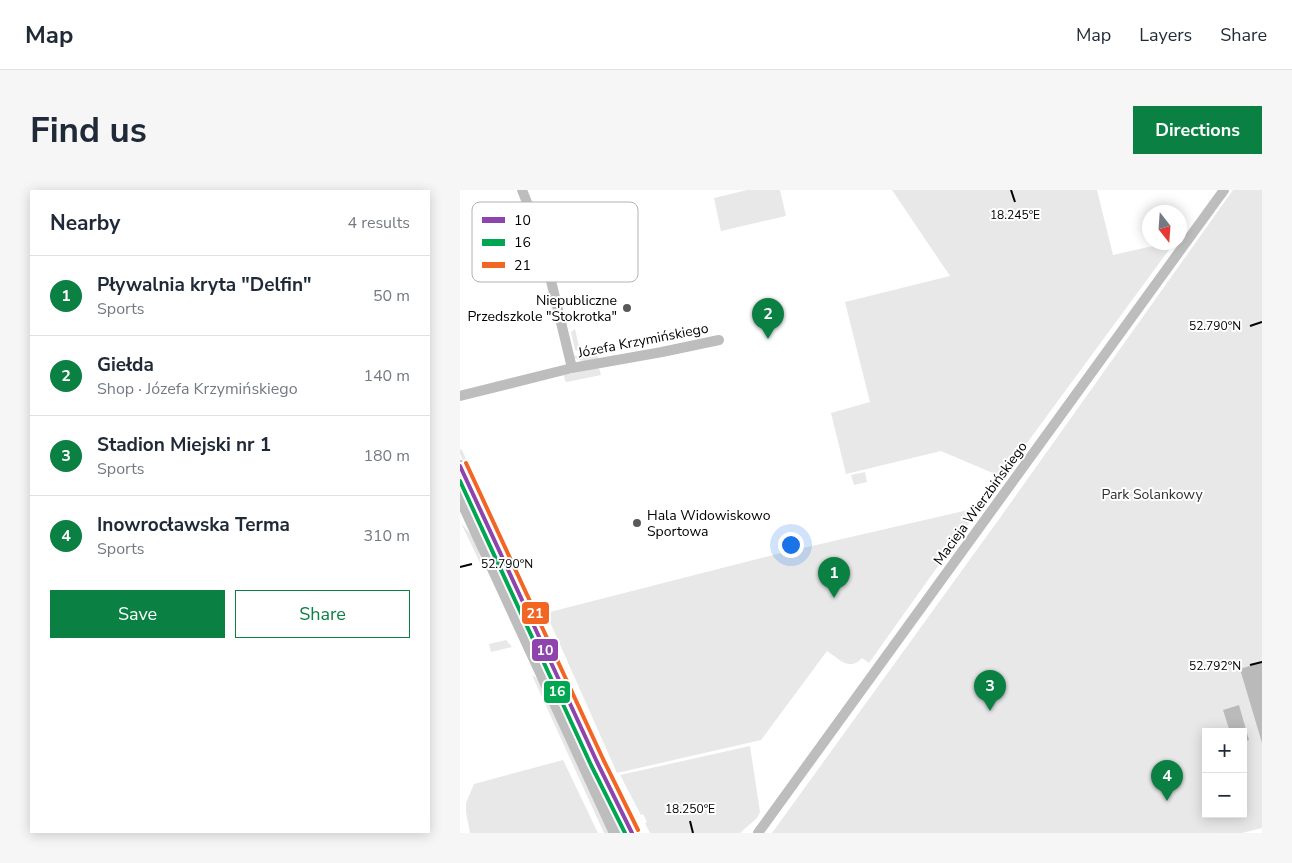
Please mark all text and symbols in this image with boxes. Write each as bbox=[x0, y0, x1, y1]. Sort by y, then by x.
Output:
text: Map bbox=[25, 19, 73, 51]
text: Map bbox=[1076, 23, 1111, 47]
text: Layers bbox=[1139, 23, 1192, 47]
text: Share bbox=[1220, 23, 1267, 47]
button: Directions bbox=[1133, 106, 1262, 154]
text: Find us bbox=[30, 107, 147, 154]
legend bbox=[472, 202, 638, 282]
north arrow bbox=[1142, 205, 1187, 250]
text: 18.245°E bbox=[990, 207, 1040, 223]
text: Nearby bbox=[50, 209, 120, 237]
text: 10 bbox=[514, 211, 531, 230]
text: 4 results bbox=[348, 212, 410, 234]
text: 16 bbox=[514, 233, 531, 252]
text: 21 bbox=[514, 256, 531, 275]
text: Pływalnia kryta "Delfin" bbox=[97, 272, 312, 298]
text: 1 bbox=[61, 285, 71, 307]
text: 50 m bbox=[373, 285, 410, 307]
place label: Niepubliczne Przedszkole "Stokrotka" bbox=[467, 291, 617, 326]
text: Sports bbox=[97, 298, 145, 320]
pin: 2 bbox=[752, 298, 784, 339]
marker: Niepubliczne Przedszkole "Stokrotka" bbox=[621, 302, 633, 314]
street label: Józefa Krzymińskiego bbox=[575, 318, 710, 363]
text: 52.790°N bbox=[1189, 318, 1241, 334]
text: Giełda bbox=[97, 352, 154, 378]
text: 2 bbox=[61, 365, 71, 387]
text: 140 m bbox=[363, 365, 410, 387]
text: Shop · Józefa Krzymińskiego bbox=[97, 378, 298, 400]
text: Stadion Miejski nr 1 bbox=[97, 432, 271, 458]
street label: Macieja Wierzbińskiego bbox=[929, 438, 1032, 569]
text: 3 bbox=[61, 445, 71, 467]
text: 180 m bbox=[363, 445, 410, 467]
text: Sports bbox=[97, 458, 145, 480]
park label: Park Solankowy bbox=[1101, 485, 1203, 504]
place label: Hala Widowiskowo Sportowa bbox=[647, 506, 771, 541]
text: Inowrocławska Terma bbox=[97, 512, 290, 538]
marker: Hala Widowiskowo Sportowa bbox=[631, 517, 643, 529]
text: 4 bbox=[61, 525, 71, 547]
text: 310 m bbox=[363, 525, 410, 547]
your location bbox=[778, 532, 804, 558]
text: Sports bbox=[97, 538, 145, 560]
text: 52.790°N bbox=[481, 556, 533, 572]
pin: 1 bbox=[818, 557, 850, 598]
button: Save bbox=[50, 590, 225, 638]
button: Share bbox=[235, 590, 410, 638]
line badge: 21 bbox=[521, 601, 550, 625]
text: 21 bbox=[527, 604, 543, 623]
line badge: 10 bbox=[531, 638, 559, 662]
text: 10 bbox=[537, 641, 553, 660]
text: 52.792°N bbox=[1189, 658, 1241, 674]
pin: 3 bbox=[974, 670, 1006, 711]
line badge: 16 bbox=[543, 680, 571, 704]
text: 16 bbox=[549, 682, 565, 701]
map controls bbox=[1202, 728, 1247, 818]
button: + bbox=[1202, 728, 1247, 773]
pin: 4 bbox=[1151, 760, 1183, 801]
button: − bbox=[1202, 773, 1247, 818]
text: 18.250°E bbox=[665, 801, 715, 817]

